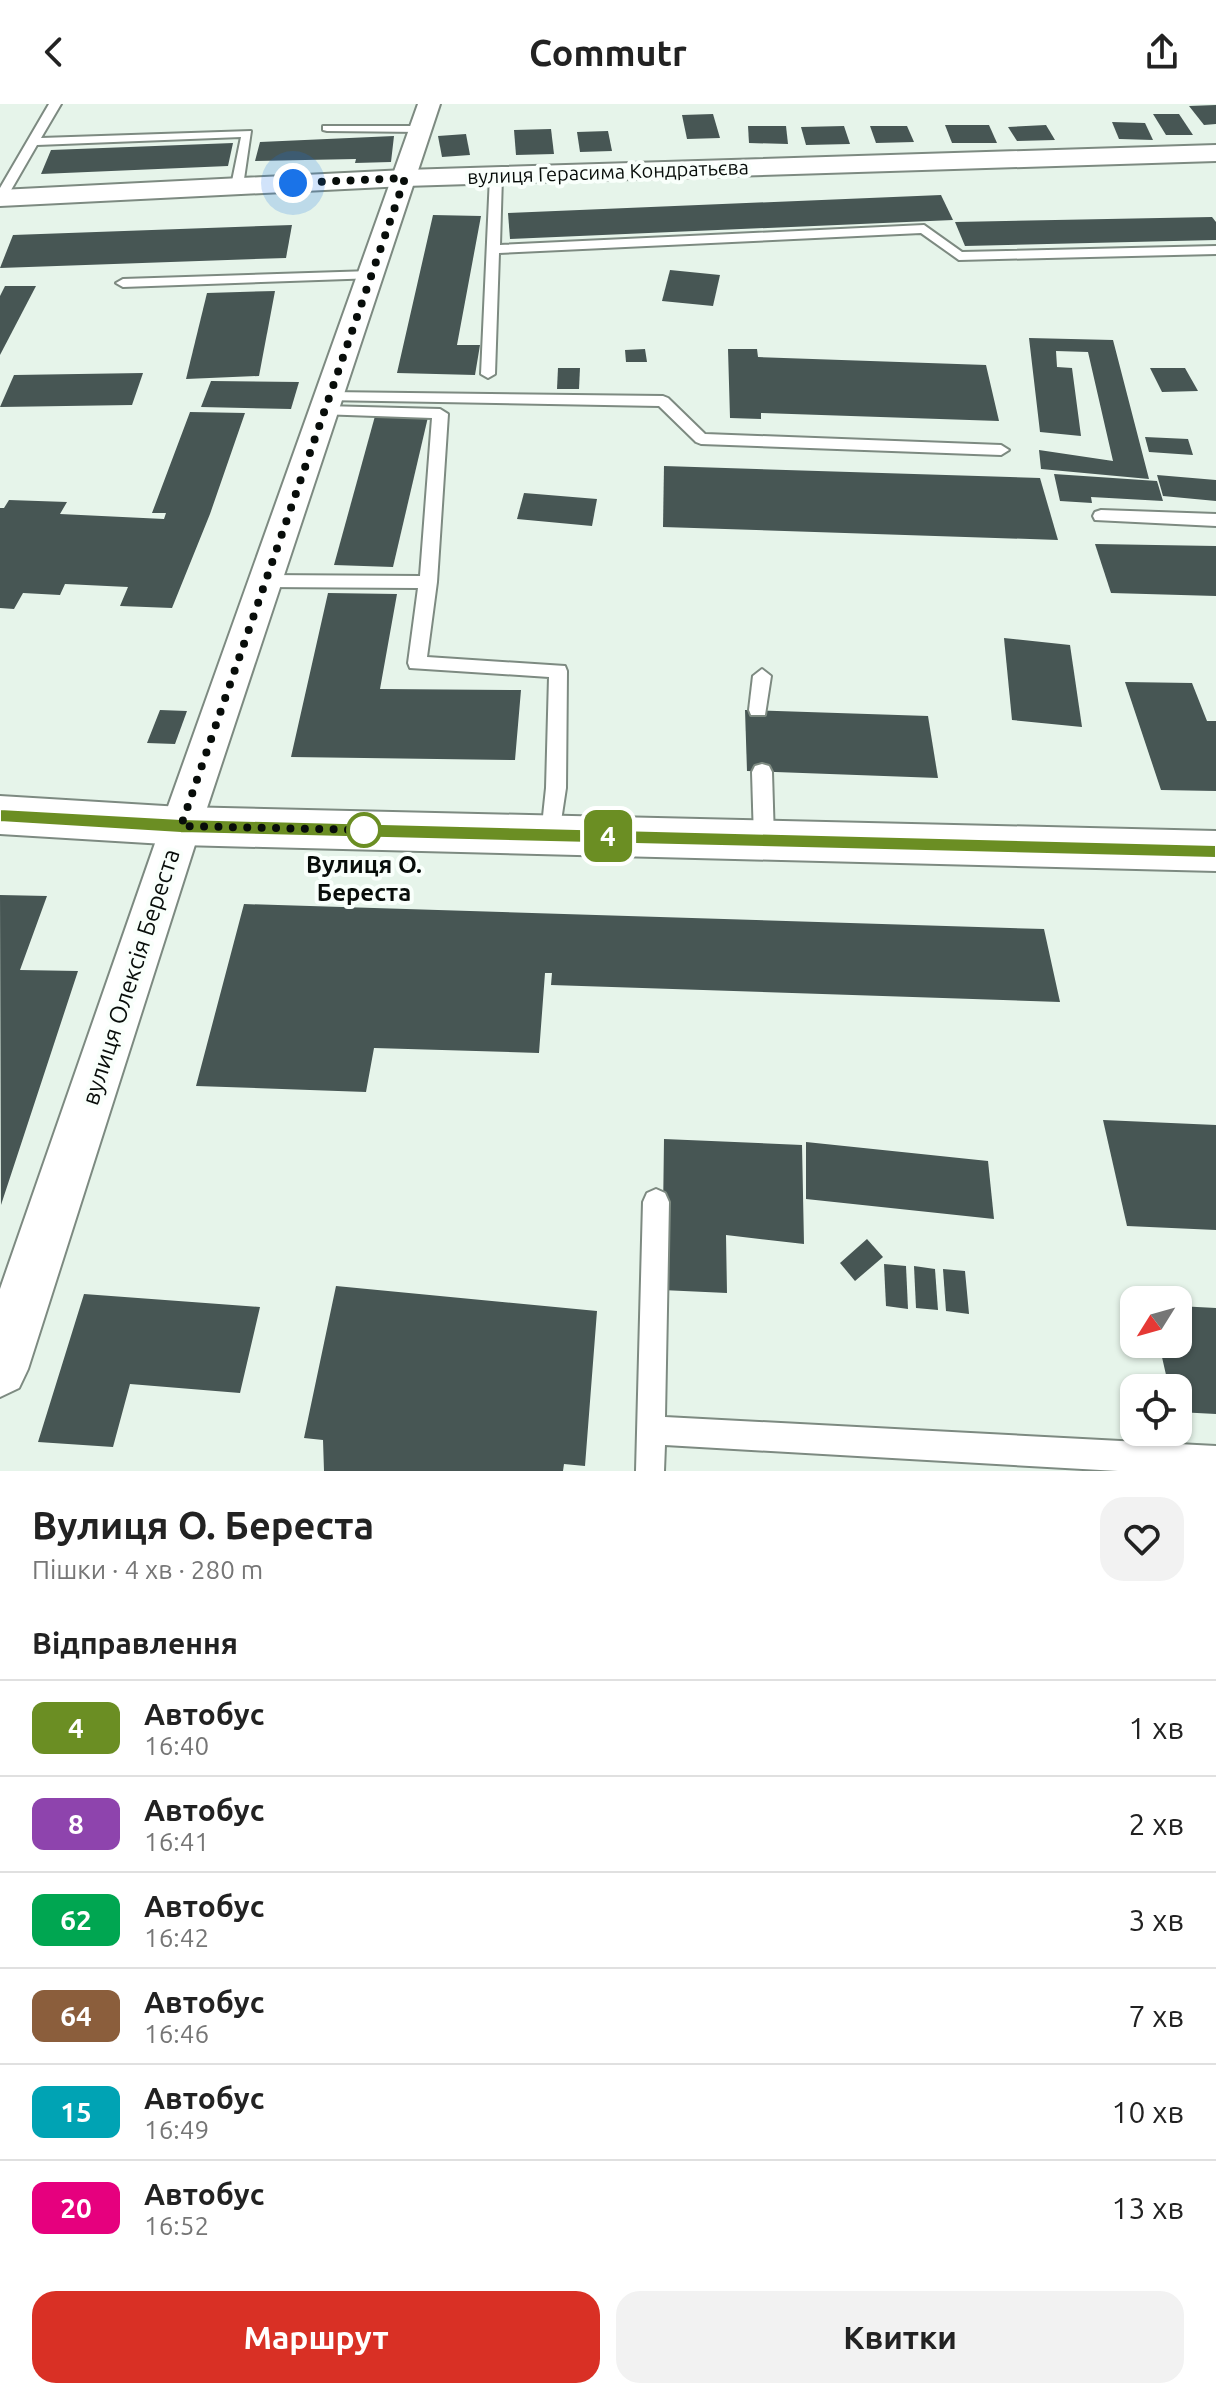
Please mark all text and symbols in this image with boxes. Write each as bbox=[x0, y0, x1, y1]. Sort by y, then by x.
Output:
icon: back bbox=[32, 30, 76, 74]
icon: share bbox=[1140, 30, 1184, 74]
text: Commutr bbox=[529, 32, 687, 73]
street label: вулиця Герасима Кондратьєва bbox=[467, 155, 749, 188]
your location bbox=[273, 163, 313, 203]
line badge: 4 bbox=[582, 810, 634, 862]
marker: Вулиця О. Береста bbox=[347, 813, 381, 847]
text: 4 bbox=[600, 820, 616, 851]
street label: вулиця Олексія Береста bbox=[76, 845, 185, 1108]
place label: Вулиця О. Береста bbox=[306, 851, 422, 906]
north arrow bbox=[1120, 1286, 1192, 1358]
map controls bbox=[1120, 1286, 1192, 1446]
button: locate bbox=[1120, 1374, 1192, 1446]
button: heart bbox=[1100, 1497, 1184, 1581]
text: Вулиця О. Береста bbox=[32, 1504, 374, 1546]
text: Пішки · 4 хв · 280 m bbox=[32, 1555, 263, 1584]
text: Відправлення bbox=[32, 1626, 238, 1660]
text: Автобус bbox=[144, 1697, 264, 1731]
text: 1 хв bbox=[1129, 1711, 1184, 1745]
text: 4 bbox=[68, 1712, 84, 1743]
text: 16:40 bbox=[144, 1731, 209, 1760]
text: Автобус bbox=[144, 1793, 264, 1827]
text: 2 хв bbox=[1129, 1807, 1184, 1841]
text: 8 bbox=[68, 1808, 84, 1839]
text: 16:41 bbox=[144, 1827, 209, 1856]
text: Автобус bbox=[144, 1889, 264, 1923]
text: 3 хв bbox=[1129, 1903, 1184, 1937]
text: 62 bbox=[60, 1904, 92, 1935]
text: 16:42 bbox=[144, 1923, 209, 1952]
text: Автобус bbox=[144, 1985, 264, 2019]
text: 7 хв bbox=[1129, 1999, 1184, 2033]
text: 64 bbox=[60, 2000, 92, 2031]
text: 16:46 bbox=[144, 2019, 209, 2048]
text: Автобус bbox=[144, 2081, 264, 2115]
text: 10 хв bbox=[1112, 2095, 1184, 2129]
text: 15 bbox=[60, 2096, 92, 2127]
text: 16:49 bbox=[144, 2115, 209, 2144]
text: Автобус bbox=[144, 2177, 264, 2211]
text: 13 хв bbox=[1112, 2191, 1184, 2225]
text: 20 bbox=[60, 2192, 92, 2223]
text: 16:52 bbox=[144, 2211, 209, 2240]
button: Маршрут bbox=[32, 2291, 600, 2383]
button: Квитки bbox=[616, 2291, 1184, 2383]

